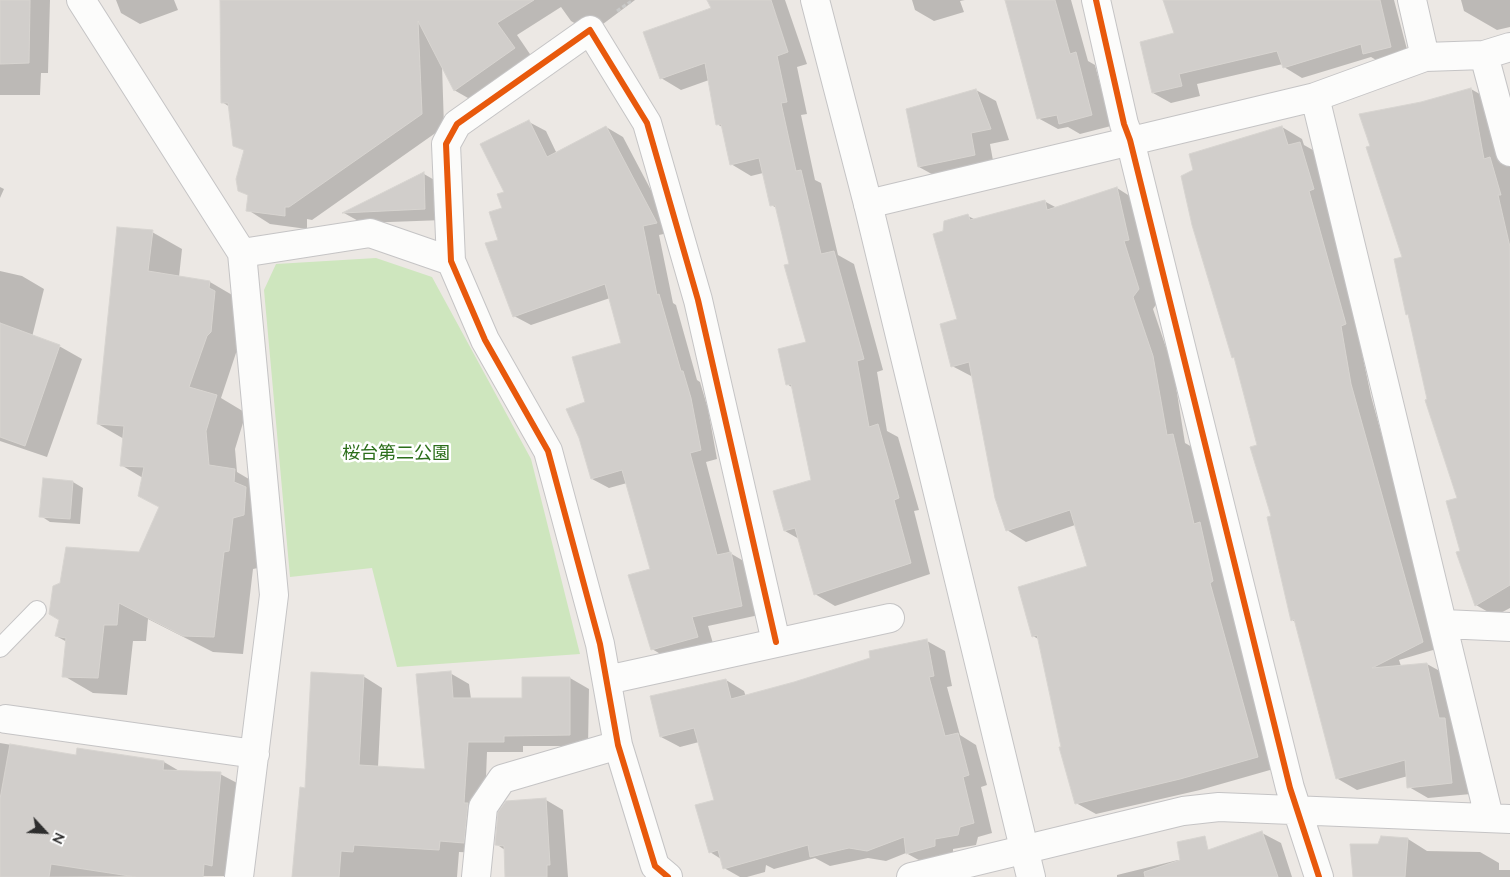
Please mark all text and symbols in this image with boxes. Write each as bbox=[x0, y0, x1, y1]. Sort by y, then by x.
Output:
park label: 桜台第二公園 bbox=[342, 443, 450, 465]
north arrow bbox=[20, 807, 70, 857]
text: N bbox=[48, 830, 69, 847]

